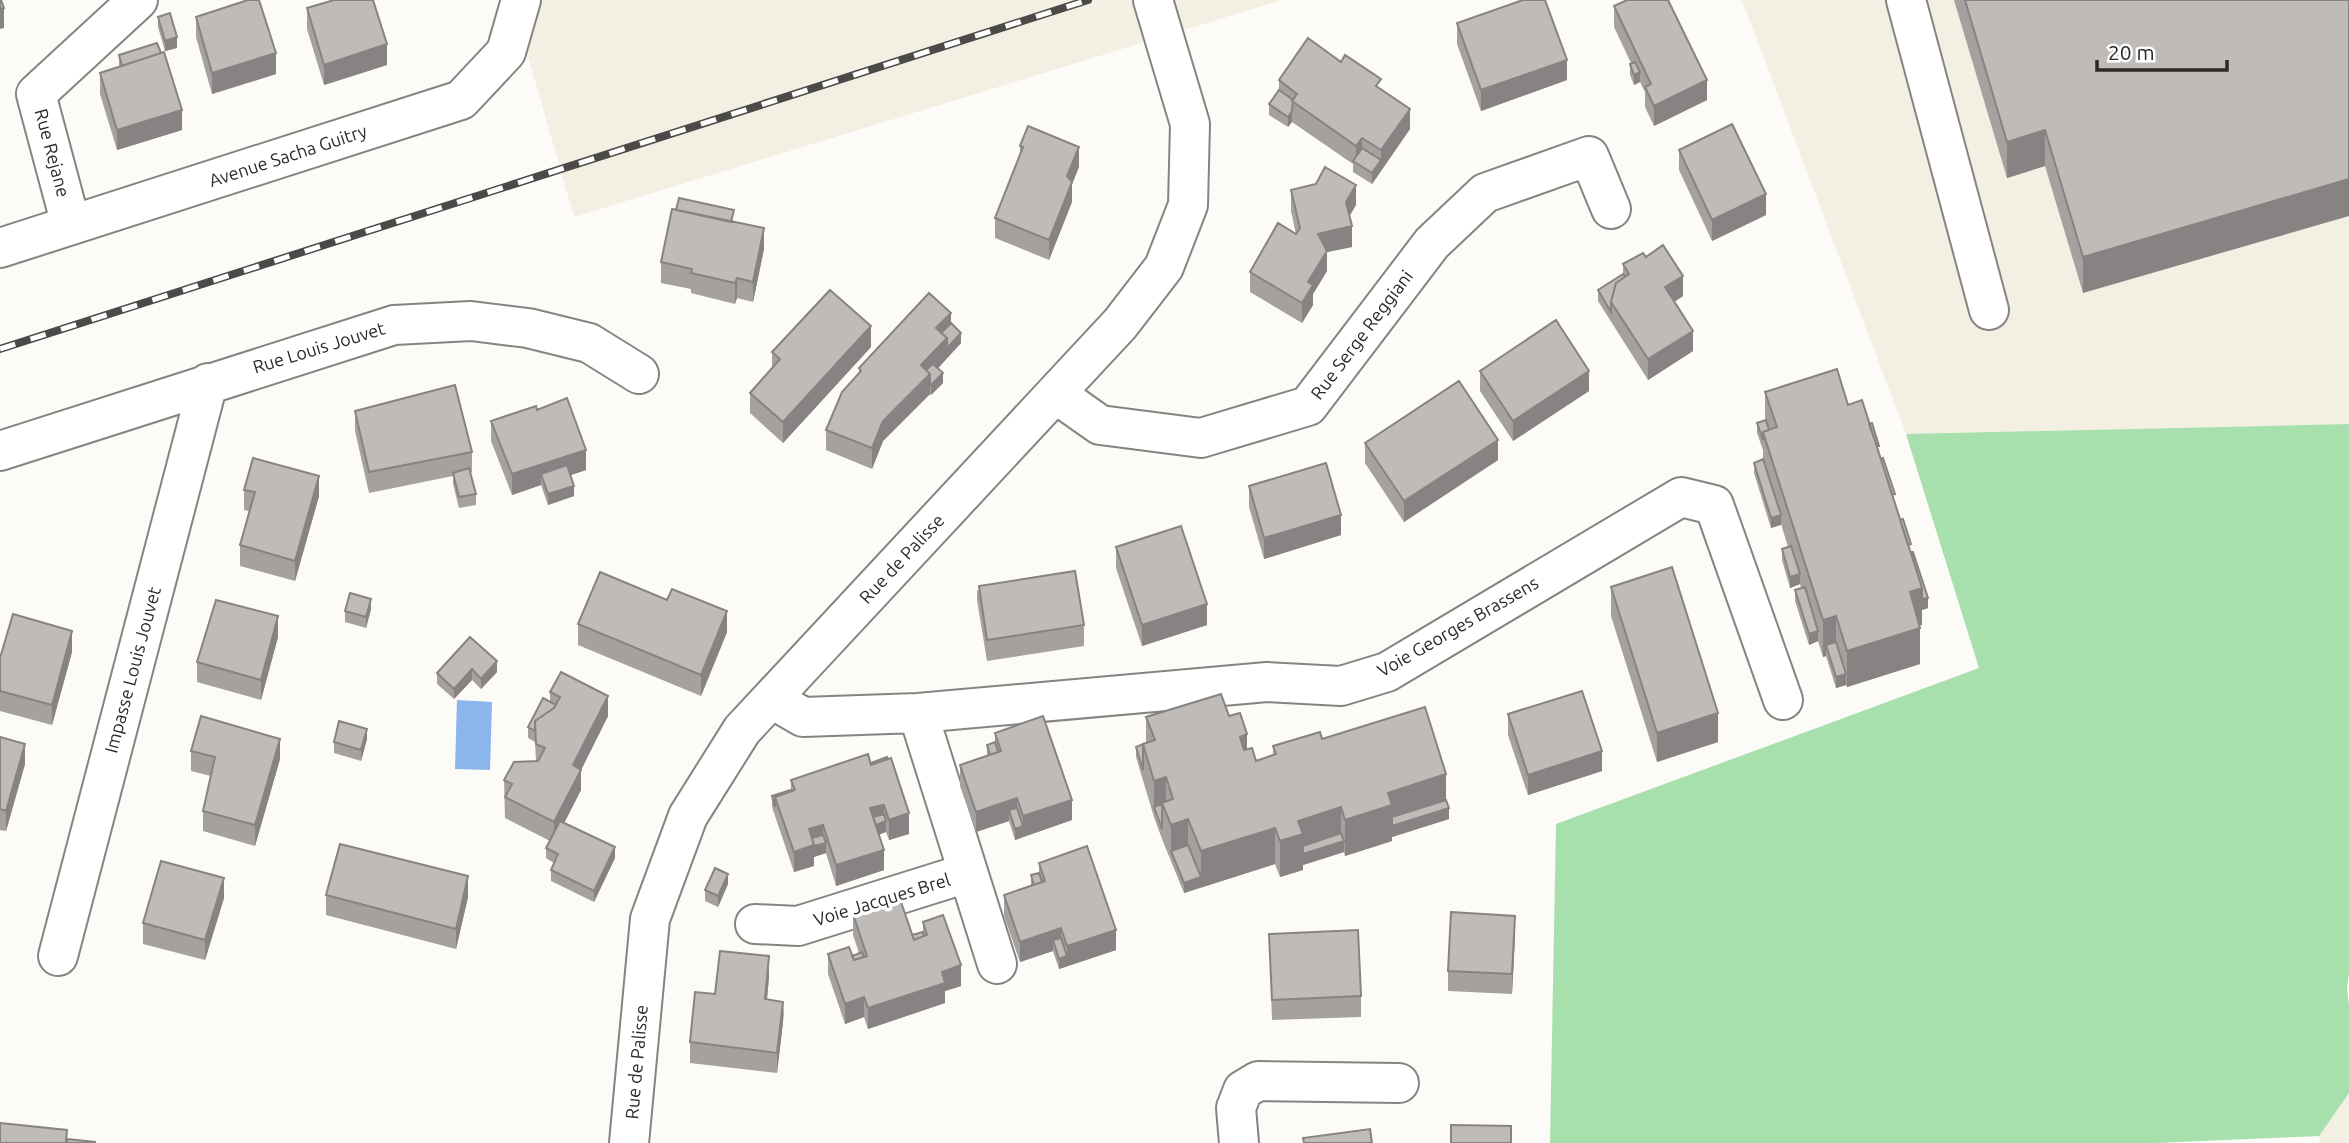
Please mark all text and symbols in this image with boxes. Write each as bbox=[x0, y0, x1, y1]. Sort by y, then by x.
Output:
scale bar bbox=[2097, 28, 2226, 72]
text: 20 m bbox=[2108, 40, 2155, 64]
street label: Rue Rejane bbox=[32, 106, 74, 199]
street label: Avenue Sacha Guitry bbox=[206, 120, 370, 190]
street label: Rue Serge Reggiani bbox=[1306, 266, 1416, 403]
street label: Rue Louis Jouvet bbox=[250, 317, 387, 377]
street label: Rue de Palisse bbox=[855, 510, 948, 607]
street label: Voie Georges Brassens bbox=[1374, 572, 1542, 680]
street label: Impasse Louis Jouvet bbox=[100, 584, 164, 755]
street label: Voie Jacques Brel bbox=[811, 869, 953, 929]
street label: Rue de Palisse bbox=[621, 1004, 651, 1120]

